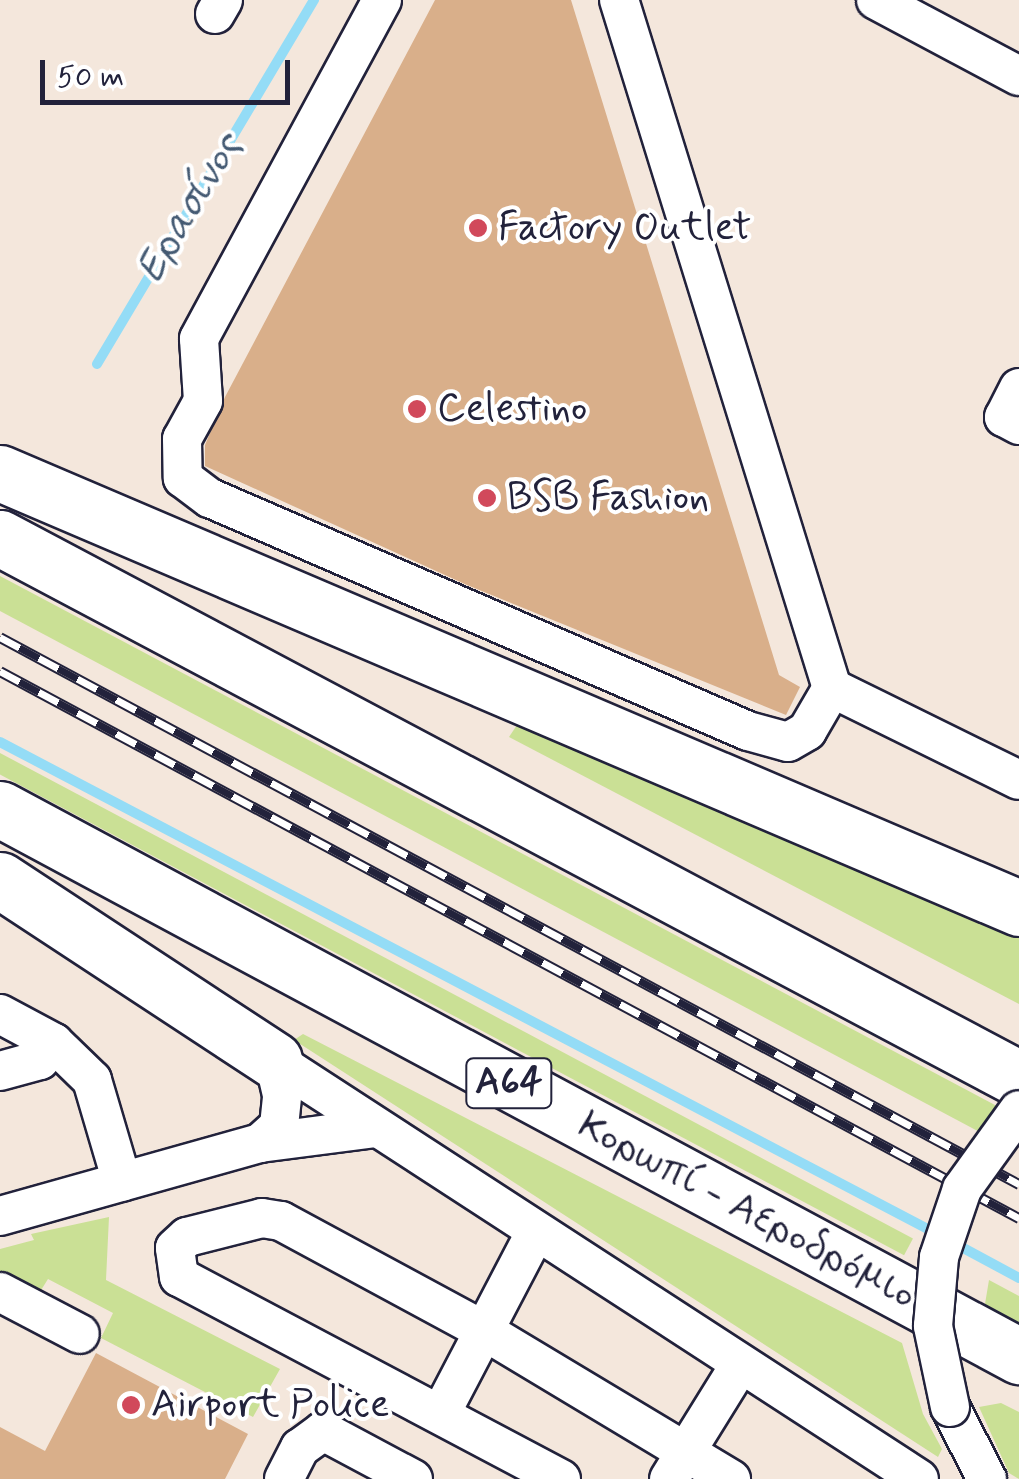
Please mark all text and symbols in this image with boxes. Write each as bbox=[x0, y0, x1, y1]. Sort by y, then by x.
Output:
scale bar bbox=[45, 40, 295, 102]
text: 50 m bbox=[57, 58, 124, 97]
water label: Ερασίνος bbox=[126, 124, 254, 292]
place label: Factory Outlet bbox=[498, 204, 741, 252]
marker: Factory Outlet bbox=[467, 217, 489, 239]
place label: Celestino bbox=[437, 385, 587, 433]
marker: Celestino bbox=[406, 398, 428, 420]
place label: BSB Fashion bbox=[507, 474, 709, 522]
marker: BSB Fashion bbox=[476, 487, 498, 509]
road number: Α64 bbox=[464, 1050, 554, 1116]
street label: Κορωπί - Αεροδρόμιο bbox=[570, 1102, 924, 1320]
place label: Airport Police bbox=[151, 1381, 386, 1429]
marker: Airport Police bbox=[120, 1394, 142, 1416]

